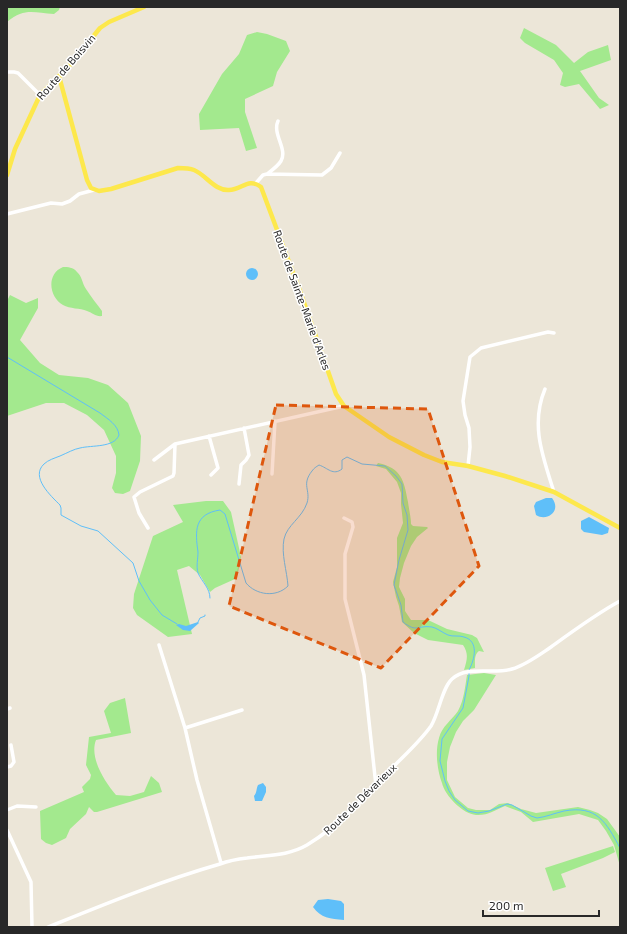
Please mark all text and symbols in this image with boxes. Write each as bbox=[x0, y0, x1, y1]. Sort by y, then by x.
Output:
street label: Route de Boisvin bbox=[34, 31, 98, 102]
street label: Route de Sainte-Marie d'Arles bbox=[271, 228, 334, 372]
street label: Route de Dévarieux bbox=[320, 760, 399, 837]
scale bar bbox=[483, 892, 599, 918]
text: 200 m bbox=[489, 898, 523, 912]

